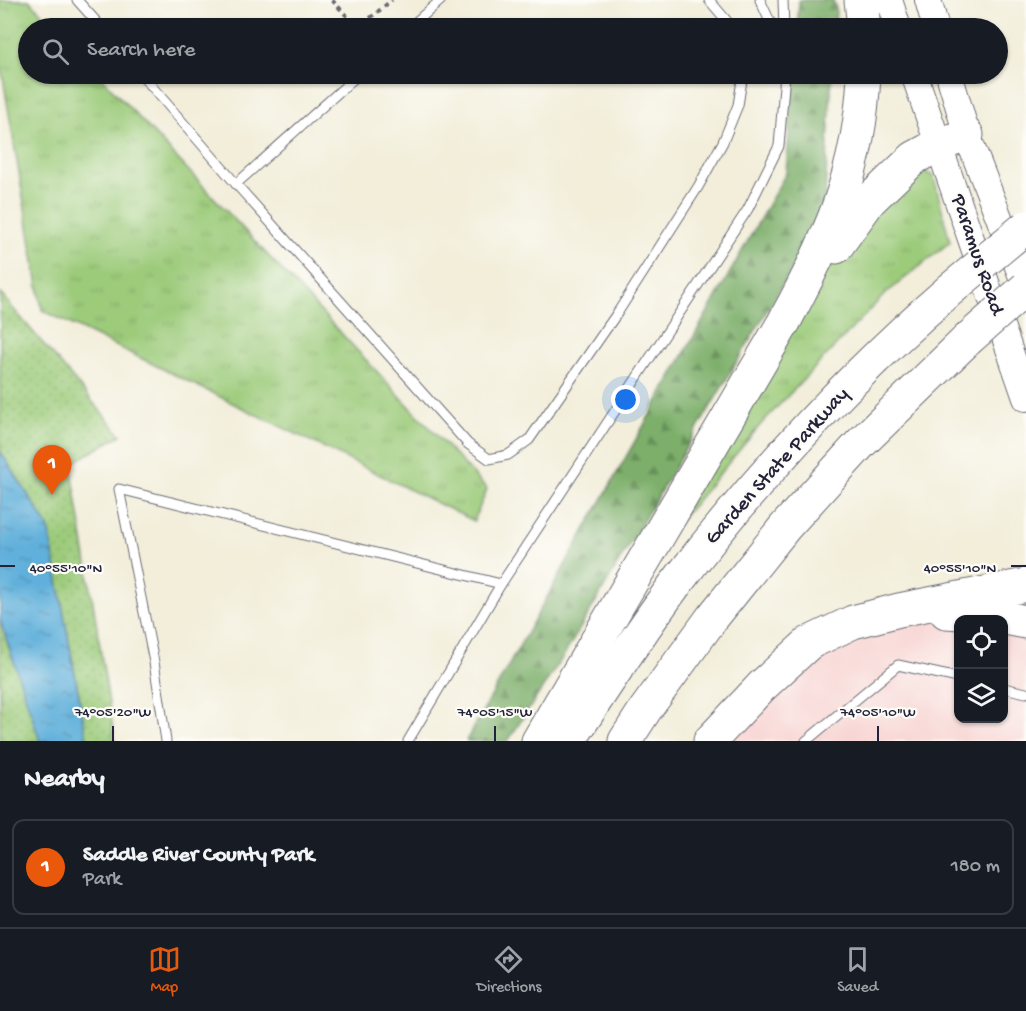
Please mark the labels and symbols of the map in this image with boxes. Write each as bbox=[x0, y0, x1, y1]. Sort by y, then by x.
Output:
street label: Paramus Road bbox=[943, 191, 1009, 320]
street label: Garden State Parkway bbox=[701, 383, 855, 551]
your location bbox=[611, 385, 640, 414]
pin: 1 bbox=[32, 446, 72, 495]
text: 40°55'10"N bbox=[30, 560, 102, 578]
text: 40°55'10"N bbox=[924, 560, 996, 578]
text: 74°05'20"W bbox=[74, 704, 152, 722]
text: 74°05'15"W bbox=[457, 704, 533, 722]
text: 74°05'10"W bbox=[839, 704, 916, 722]

